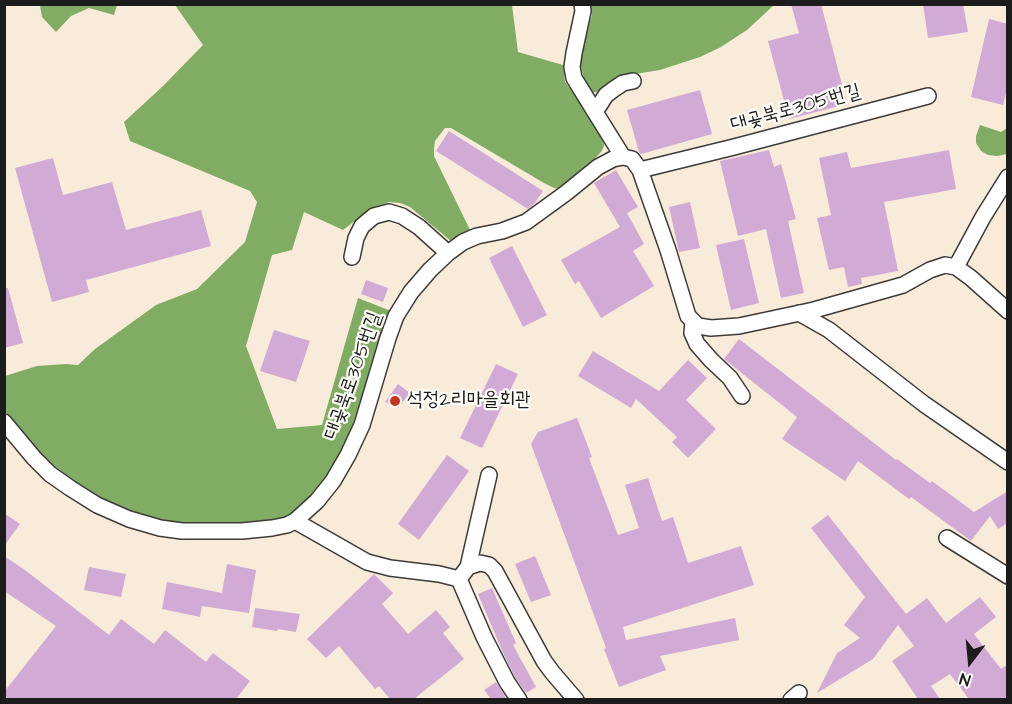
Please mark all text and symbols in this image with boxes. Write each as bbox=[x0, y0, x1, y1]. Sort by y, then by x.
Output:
street label: 대곶북로305번길 bbox=[728, 80, 864, 138]
street label: 대곶북로305번길 bbox=[320, 309, 388, 443]
place label: 석정2리마을회관 bbox=[407, 389, 531, 413]
marker: 석정2리마을회관 bbox=[388, 394, 402, 408]
north arrow bbox=[940, 632, 1000, 692]
text: N bbox=[957, 667, 973, 691]

